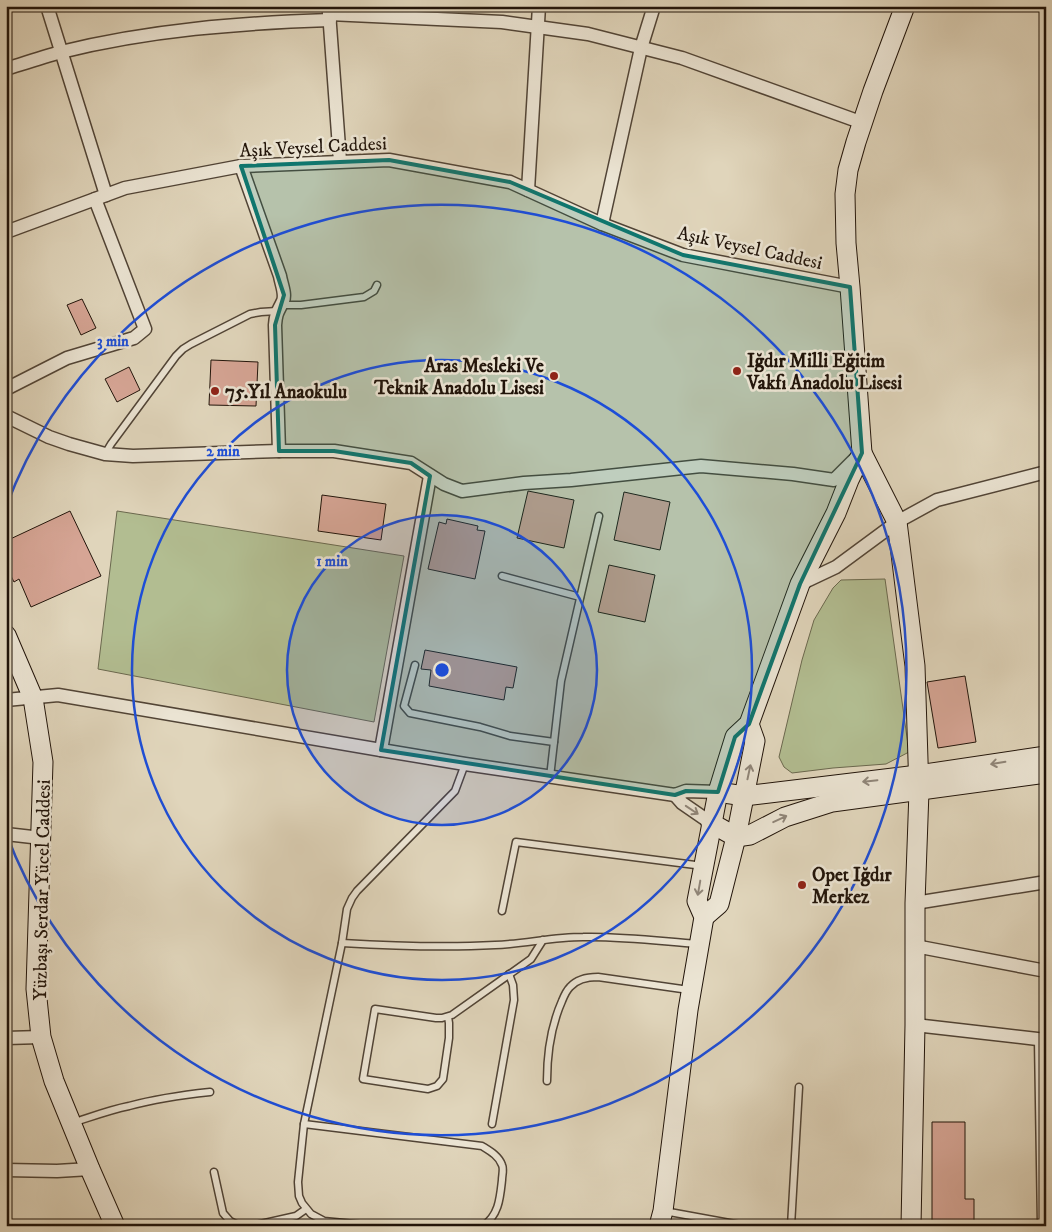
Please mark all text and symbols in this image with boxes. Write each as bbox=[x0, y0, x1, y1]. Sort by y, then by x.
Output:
street label: Aşık Veysel Caddesi bbox=[239, 132, 387, 163]
street label: Aşık Veysel Caddesi bbox=[675, 222, 824, 275]
text: 3 min bbox=[97, 332, 129, 351]
place label: Iğdır Milli Eğitim Vakfı Anadolu Lisesi bbox=[746, 350, 902, 395]
place label: Aras Mesleki Ve Teknik Anadolu Lisesi bbox=[373, 355, 544, 400]
marker: Iğdır Milli Eğitim Vakfı Anadolu Lisesi bbox=[731, 365, 743, 377]
marker: Aras Mesleki Ve Teknik Anadolu Lisesi bbox=[548, 370, 560, 382]
place label: 75.Yıl Anaokulu bbox=[225, 381, 347, 404]
marker: 75.Yıl Anaokulu bbox=[209, 385, 221, 397]
text: 2 min bbox=[206, 442, 240, 461]
text: 1 min bbox=[316, 552, 348, 571]
centre of rings bbox=[433, 661, 451, 679]
one-way arrow bbox=[990, 759, 1006, 769]
one-way arrow bbox=[744, 764, 754, 780]
one-way arrow bbox=[862, 776, 878, 786]
street label: Yüzbaşı Serdar Yücel Caddesi bbox=[29, 779, 56, 1001]
one-way arrow bbox=[685, 805, 699, 815]
one-way arrow bbox=[773, 814, 788, 824]
place label: Opet Iğdır Merkez bbox=[812, 864, 892, 909]
one-way arrow bbox=[694, 879, 704, 895]
marker: Opet Iğdır Merkez bbox=[796, 879, 808, 891]

